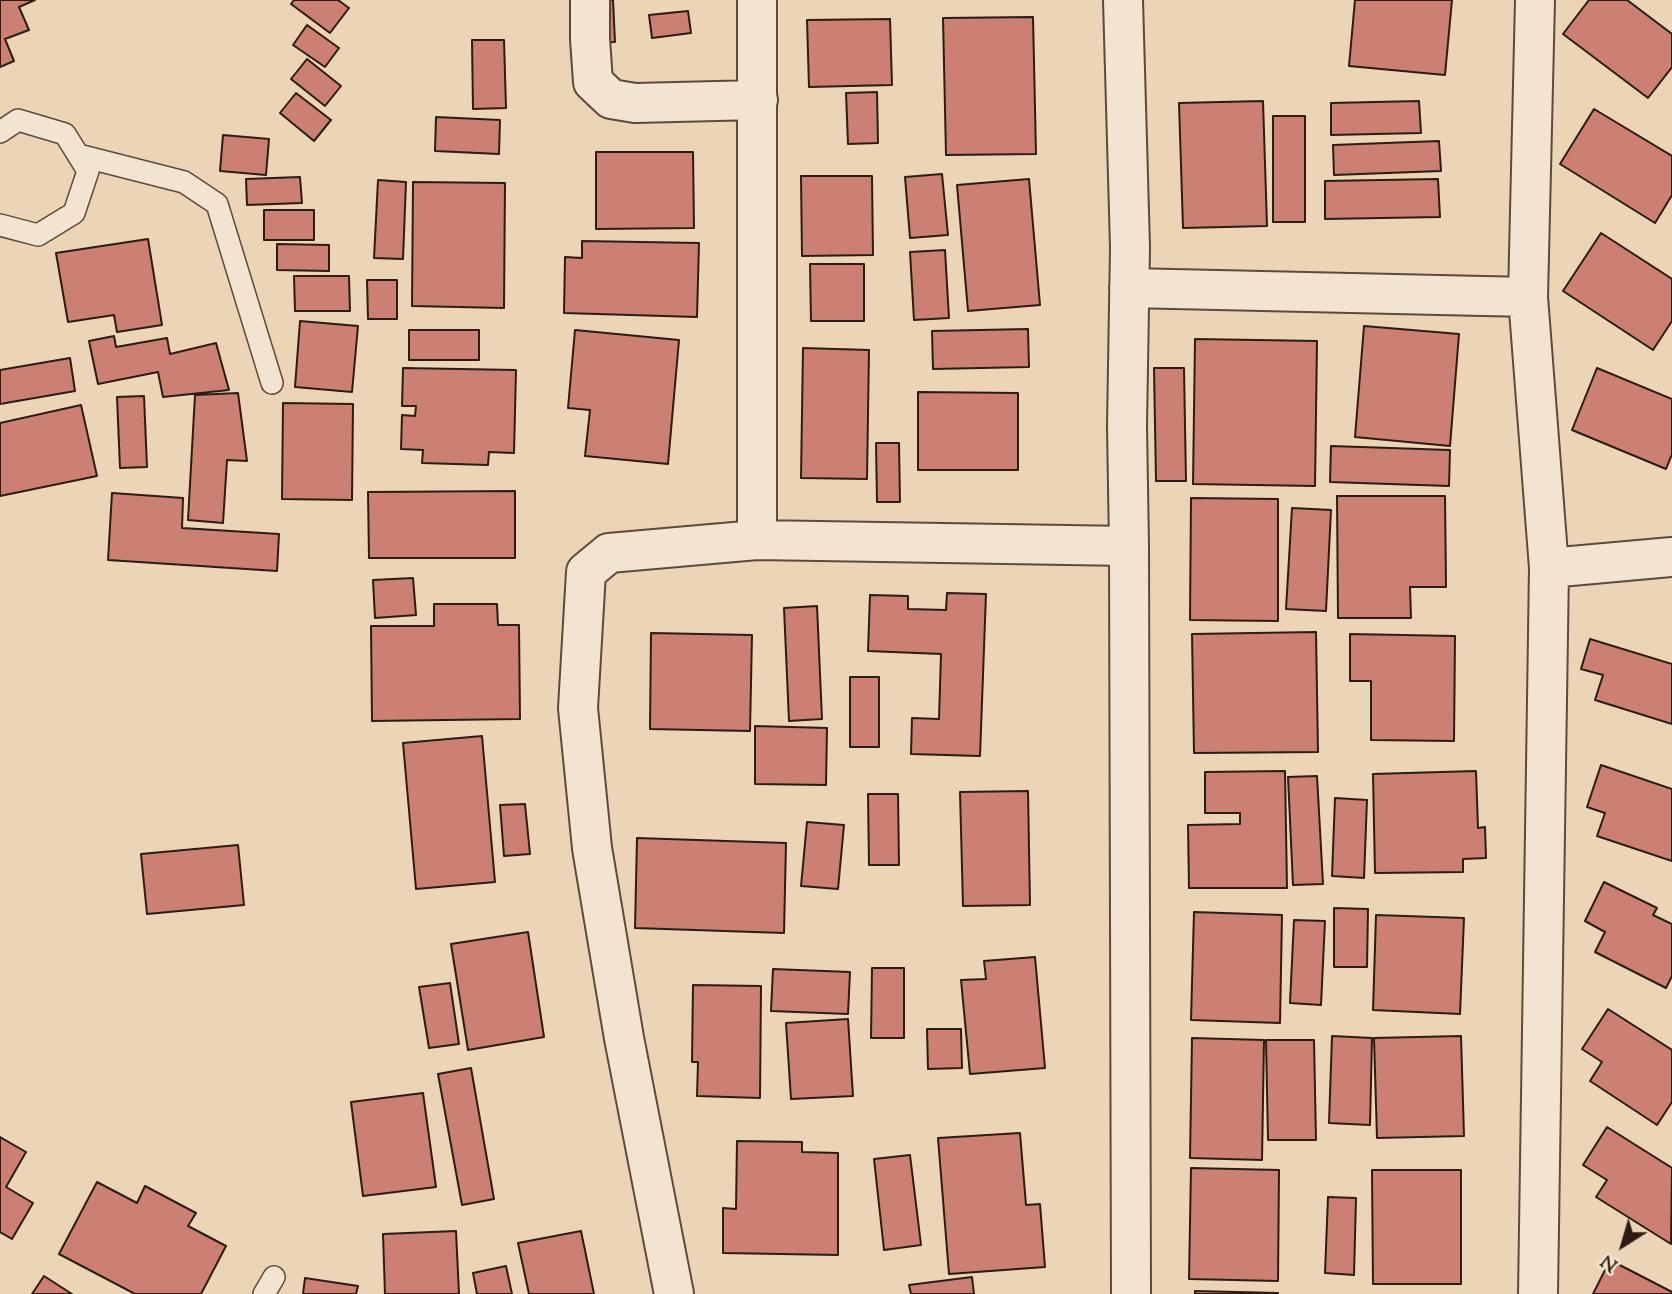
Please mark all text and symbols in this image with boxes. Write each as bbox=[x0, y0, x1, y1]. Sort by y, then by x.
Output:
north arrow bbox=[1588, 1210, 1658, 1280]
text: N bbox=[1596, 1247, 1624, 1278]

